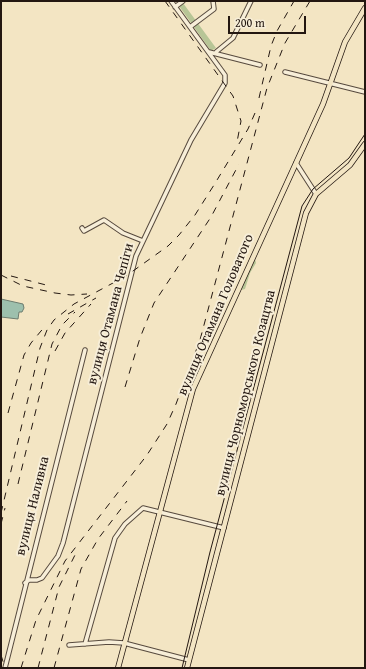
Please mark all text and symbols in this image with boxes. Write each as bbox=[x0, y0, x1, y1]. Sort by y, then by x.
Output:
scale bar bbox=[230, 8, 308, 34]
text: 200 m bbox=[235, 14, 265, 31]
street label: вулиця Отамана Головатого bbox=[174, 232, 258, 398]
street label: вулиця Отамана Чепіги bbox=[84, 241, 138, 387]
street label: вулиця Чорноморського Козацтва bbox=[212, 288, 280, 498]
street label: вулиця Наливна bbox=[13, 455, 53, 557]

